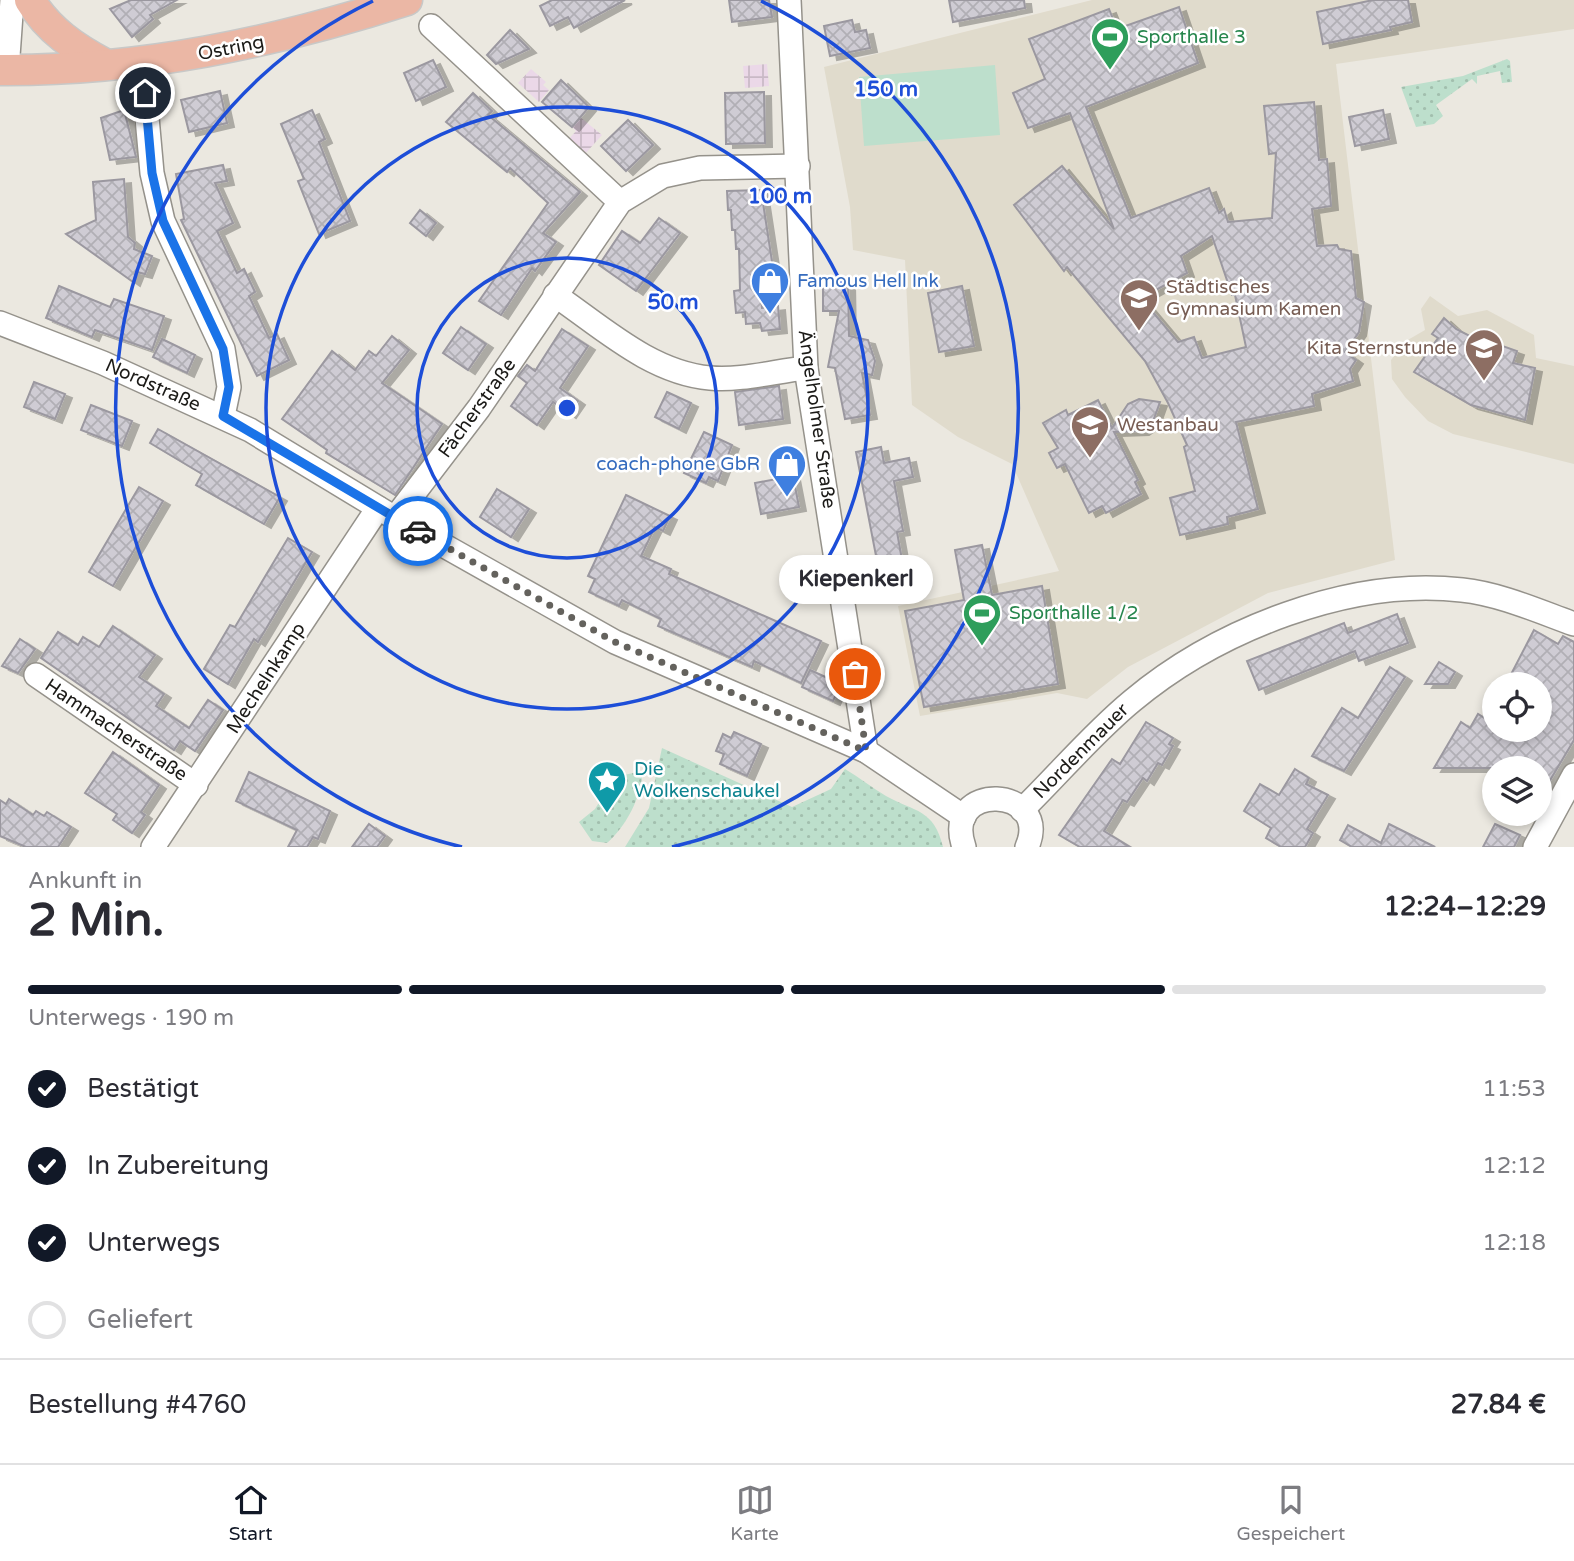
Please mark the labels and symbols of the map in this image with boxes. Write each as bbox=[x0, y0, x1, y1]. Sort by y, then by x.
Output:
sports icon: Sporthalle 3 bbox=[1089, 16, 1131, 71]
place label: Sporthalle 3 bbox=[1137, 26, 1246, 48]
street label: Ostring bbox=[196, 31, 266, 65]
pin bbox=[115, 63, 175, 123]
text: 150 m bbox=[854, 77, 918, 102]
text: 100 m bbox=[748, 184, 812, 209]
shop icon: Famous Hell Ink bbox=[749, 260, 791, 315]
place label: Famous Hell Ink bbox=[797, 270, 939, 292]
place label: Städtisches Gymnasium Kamen bbox=[1166, 276, 1341, 320]
school or university icon: Städtisches Gymnasium Kamen bbox=[1118, 277, 1160, 332]
text: 50 m bbox=[647, 290, 699, 315]
school or university icon: Kita Sternstunde bbox=[1463, 327, 1505, 382]
street label: Ängelholmer Straße bbox=[794, 328, 840, 510]
place label: Kita Sternstunde bbox=[1306, 337, 1457, 359]
street label: Nordstraße bbox=[102, 354, 204, 416]
street label: Fächerstraße bbox=[434, 354, 520, 462]
centre of rings bbox=[555, 396, 579, 420]
school or university icon: Westanbau bbox=[1069, 404, 1111, 459]
place label: Westanbau bbox=[1117, 414, 1219, 436]
shop icon: coach-phone GbR bbox=[766, 443, 808, 498]
place label: coach-phone GbR bbox=[596, 453, 760, 475]
courier bbox=[383, 496, 453, 566]
callout: Kiepenkerl bbox=[778, 555, 932, 604]
sports icon: Sporthalle 1/2 bbox=[961, 592, 1003, 647]
place label: Sporthalle 1/2 bbox=[1009, 602, 1138, 624]
street label: Mechelnkamp bbox=[222, 618, 310, 738]
pin bbox=[825, 644, 885, 704]
street label: Hammacherstraße bbox=[41, 674, 191, 786]
street label: Nordenmauer bbox=[1029, 698, 1134, 803]
place label: Die Wolkenschaukel bbox=[634, 758, 780, 802]
place icon: Die Wolkenschaukel bbox=[586, 759, 628, 814]

